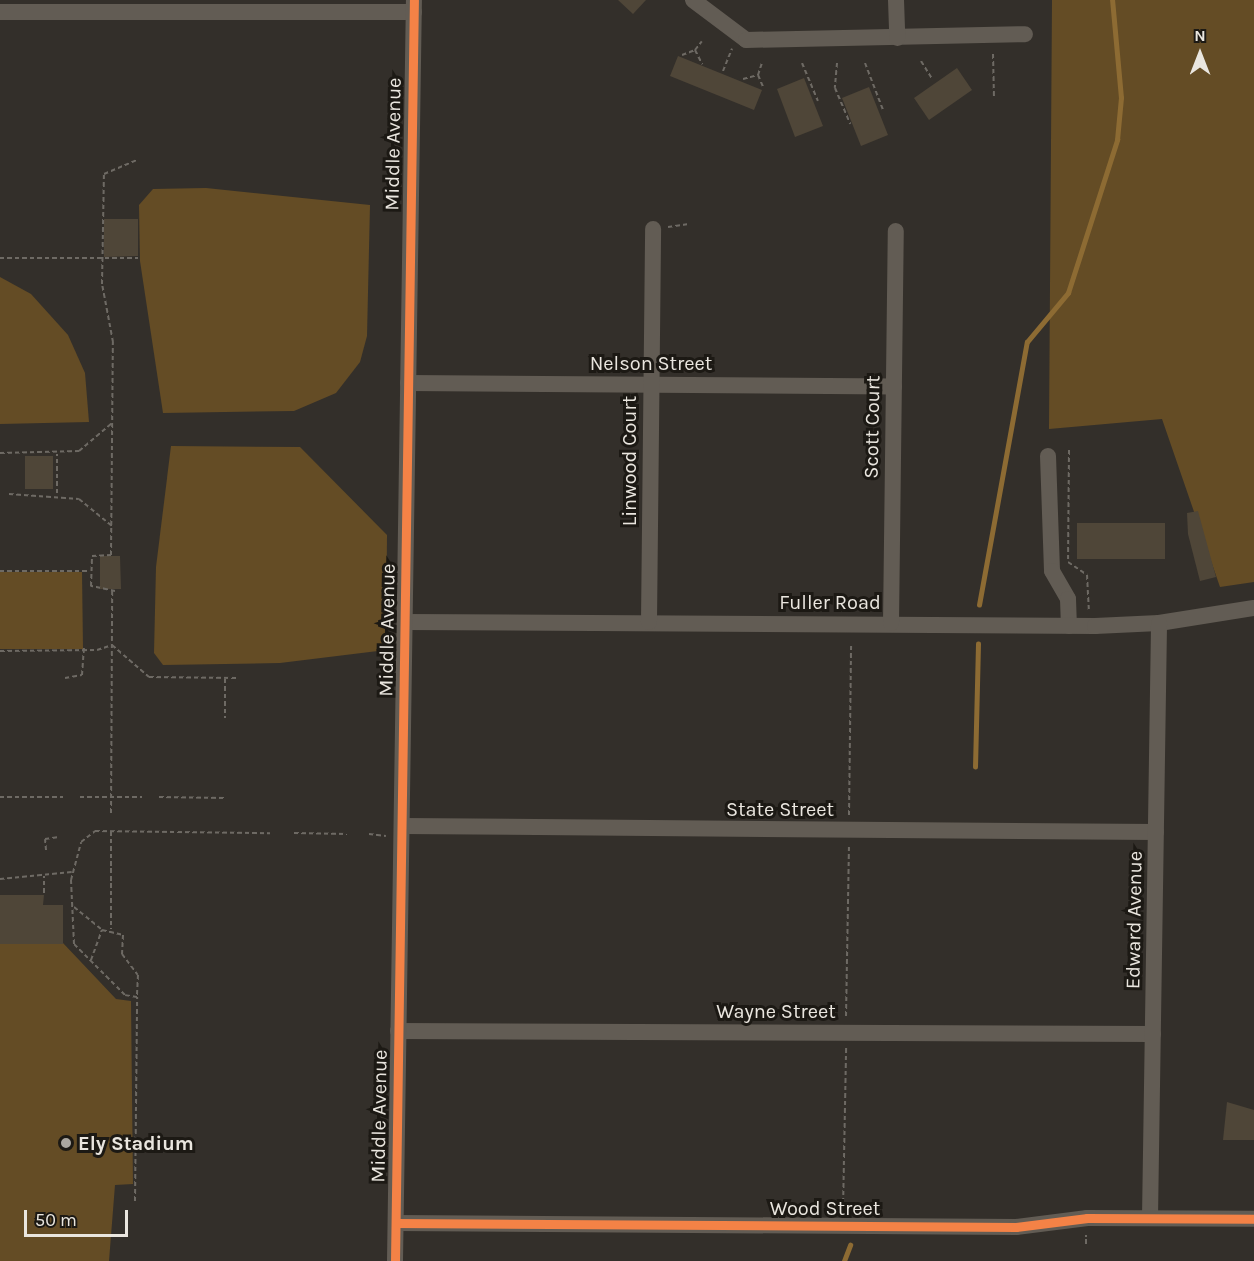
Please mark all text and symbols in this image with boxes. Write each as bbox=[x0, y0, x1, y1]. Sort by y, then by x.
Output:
north arrow bbox=[1170, 24, 1230, 84]
text: N bbox=[1194, 26, 1206, 45]
street label: Middle Avenue bbox=[380, 77, 406, 211]
street label: Nelson Street bbox=[590, 351, 712, 375]
street label: Scott Court bbox=[859, 375, 885, 479]
street label: Linwood Court bbox=[617, 396, 641, 526]
street label: Middle Avenue bbox=[374, 563, 400, 697]
street label: Fuller Road bbox=[779, 590, 881, 614]
street label: State Street bbox=[726, 797, 834, 821]
street label: Edward Avenue bbox=[1121, 851, 1147, 989]
street label: Wayne Street bbox=[716, 999, 836, 1023]
street label: Middle Avenue bbox=[366, 1049, 392, 1183]
place label: Ely Stadium bbox=[78, 1131, 194, 1155]
marker: Ely Stadium bbox=[59, 1136, 73, 1150]
street label: Wood Street bbox=[770, 1196, 880, 1220]
scale bar bbox=[27, 1198, 130, 1236]
text: 50 m bbox=[35, 1209, 77, 1231]

